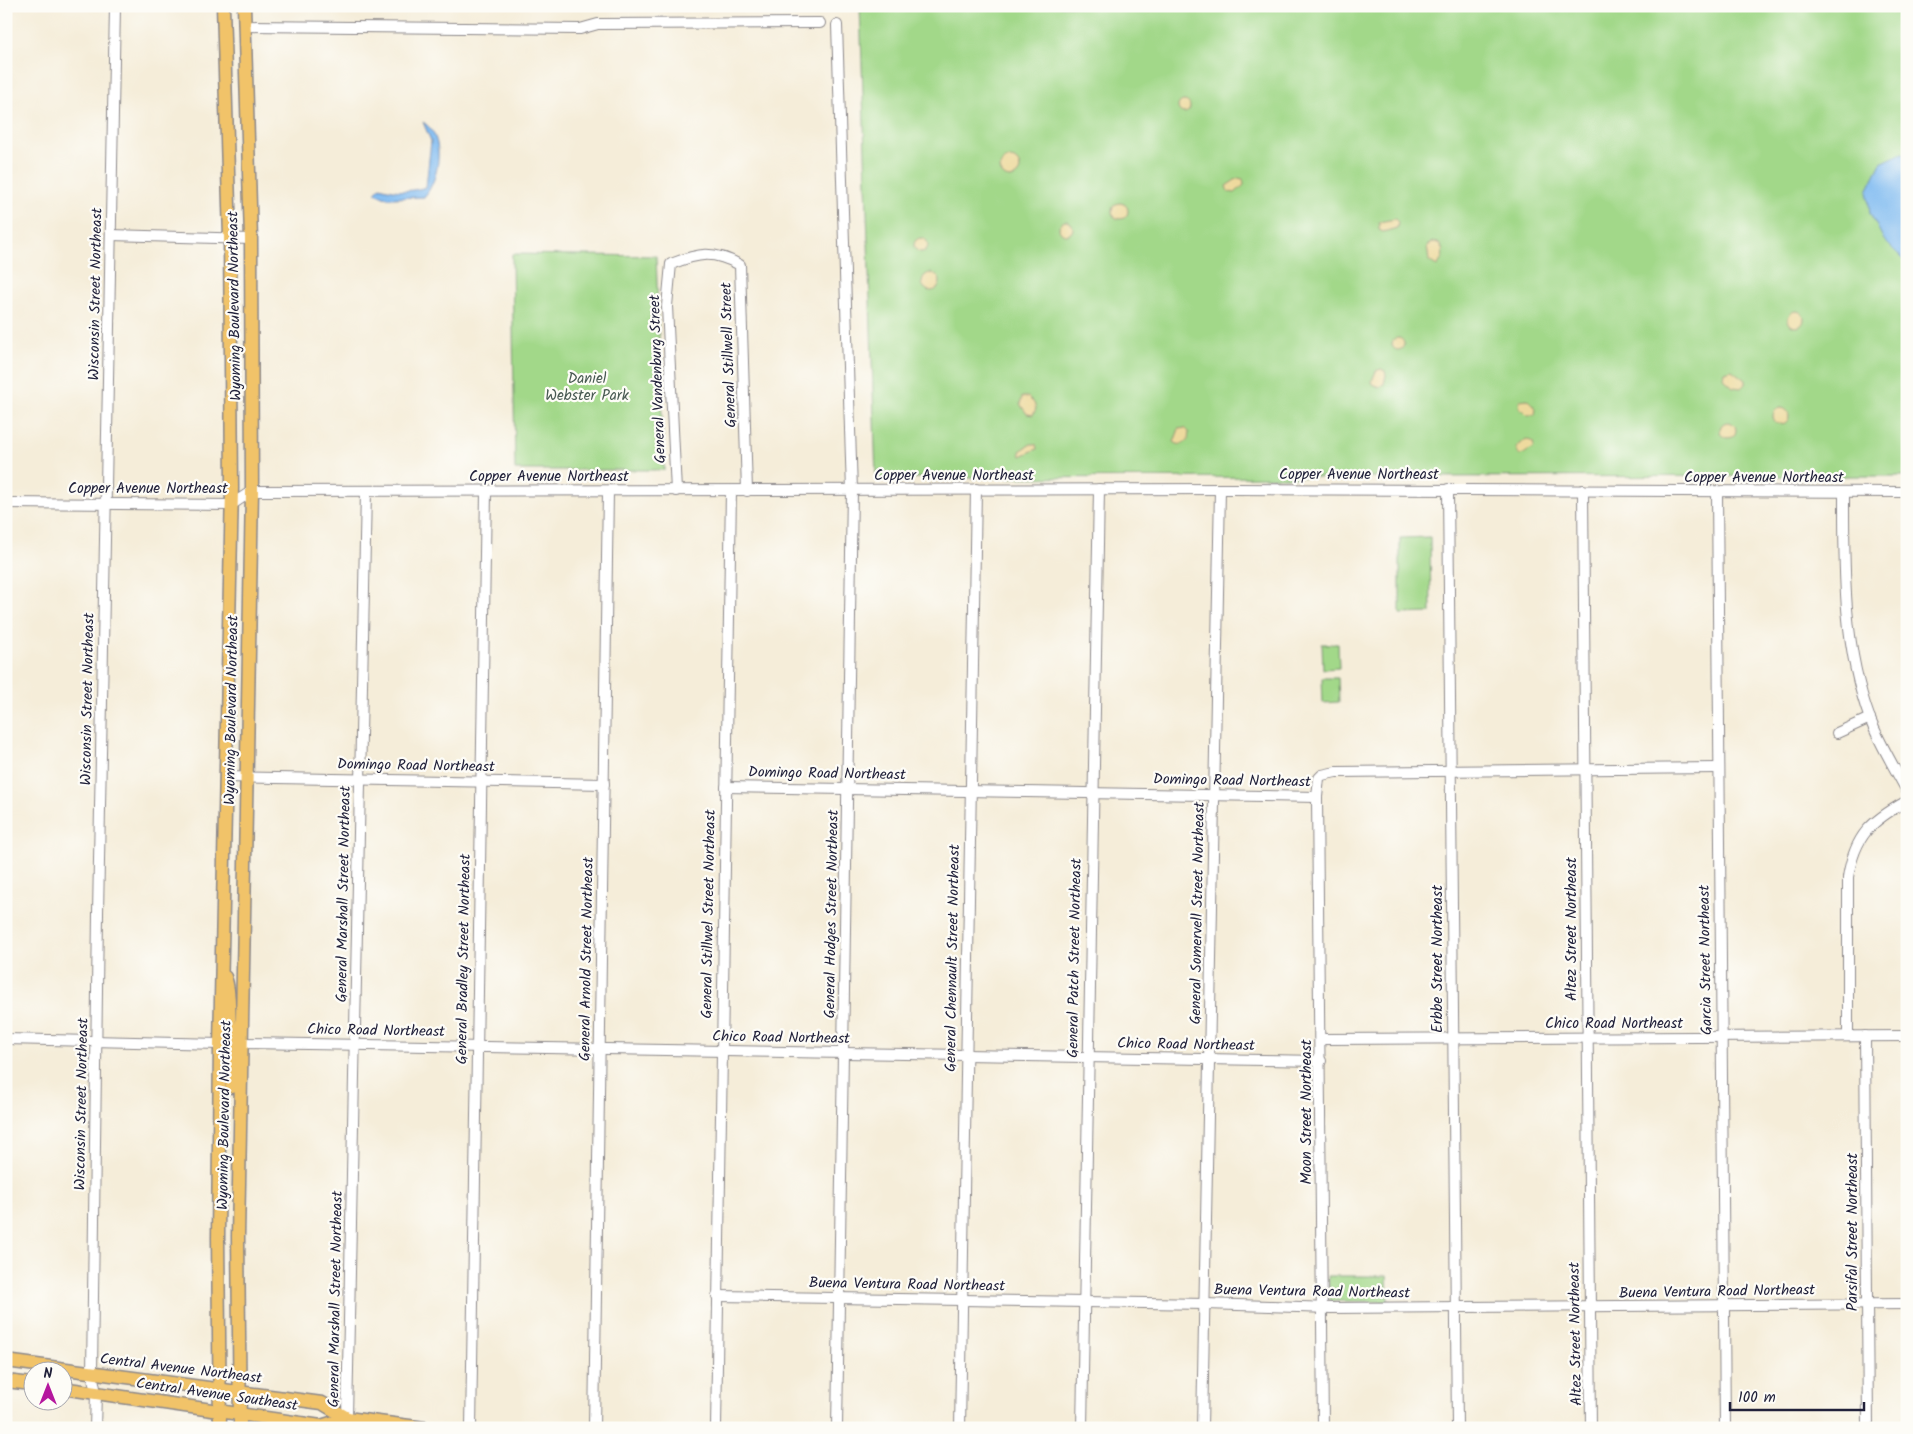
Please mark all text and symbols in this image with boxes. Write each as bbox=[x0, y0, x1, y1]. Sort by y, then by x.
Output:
street label: Wisconsin Street Northeast bbox=[82, 207, 110, 381]
street label: Wyoming Boulevard Northeast bbox=[221, 211, 249, 401]
street label: General Stillwell Street bbox=[714, 282, 744, 428]
street label: General Vandenburg Street bbox=[643, 294, 673, 464]
park label: Daniel Webster Park bbox=[545, 367, 630, 408]
street label: Copper Avenue Northeast bbox=[1279, 463, 1439, 487]
street label: Copper Avenue Northeast bbox=[874, 464, 1034, 488]
street label: Copper Avenue Northeast bbox=[469, 465, 629, 489]
street label: Copper Avenue Northeast bbox=[1684, 466, 1844, 490]
street label: Copper Avenue Northeast bbox=[68, 477, 228, 501]
street label: Wisconsin Street Northeast bbox=[74, 612, 102, 786]
street label: Wyoming Boulevard Northeast bbox=[218, 615, 246, 805]
street label: Domingo Road Northeast bbox=[337, 753, 495, 779]
street label: Domingo Road Northeast bbox=[748, 761, 906, 787]
street label: Domingo Road Northeast bbox=[1153, 768, 1311, 794]
street label: General Marshall Street Northeast bbox=[330, 785, 358, 1003]
street label: General Somervell Street Northeast bbox=[1184, 801, 1212, 1025]
street label: General Stillwel Street Northeast bbox=[695, 809, 723, 1019]
street label: General Hodges Street Northeast bbox=[818, 809, 846, 1019]
street label: General Chennault Street Northeast bbox=[939, 844, 967, 1072]
street label: General Bradley Street Northeast bbox=[450, 853, 478, 1065]
street label: General Arnold Street Northeast bbox=[573, 857, 601, 1061]
street label: Altez Street Northeast bbox=[1560, 857, 1584, 1001]
street label: General Patch Street Northeast bbox=[1061, 858, 1089, 1058]
street label: Garcia Street Northeast bbox=[1693, 884, 1719, 1035]
street label: Erbbe Street Northeast bbox=[1426, 885, 1450, 1033]
street label: Chico Road Northeast bbox=[1545, 1012, 1683, 1036]
street label: Wisconsin Street Northeast bbox=[68, 1017, 96, 1191]
street label: Chico Road Northeast bbox=[307, 1018, 445, 1044]
street label: Wyoming Boulevard Northeast bbox=[211, 1020, 239, 1210]
street label: Chico Road Northeast bbox=[712, 1025, 850, 1051]
street label: Chico Road Northeast bbox=[1117, 1032, 1255, 1058]
street label: Moon Street Northeast bbox=[1295, 1039, 1319, 1185]
street label: Parsifal Street Northeast bbox=[1841, 1153, 1865, 1311]
street label: General Marshall Street Northeast bbox=[322, 1190, 350, 1408]
street label: Altez Street Northeast bbox=[1563, 1262, 1589, 1406]
street label: Buena Ventura Road Northeast bbox=[809, 1271, 1005, 1299]
street label: Buena Ventura Road Northeast bbox=[1214, 1278, 1410, 1306]
street label: Buena Ventura Road Northeast bbox=[1619, 1278, 1815, 1306]
street label: Central Avenue Northeast bbox=[98, 1347, 263, 1391]
north arrow bbox=[22, 1362, 72, 1412]
text: N bbox=[44, 1363, 53, 1385]
street label: Central Avenue Southeast bbox=[134, 1372, 300, 1418]
scale bar bbox=[1730, 1379, 1864, 1411]
text: 100 m bbox=[1738, 1386, 1776, 1410]

